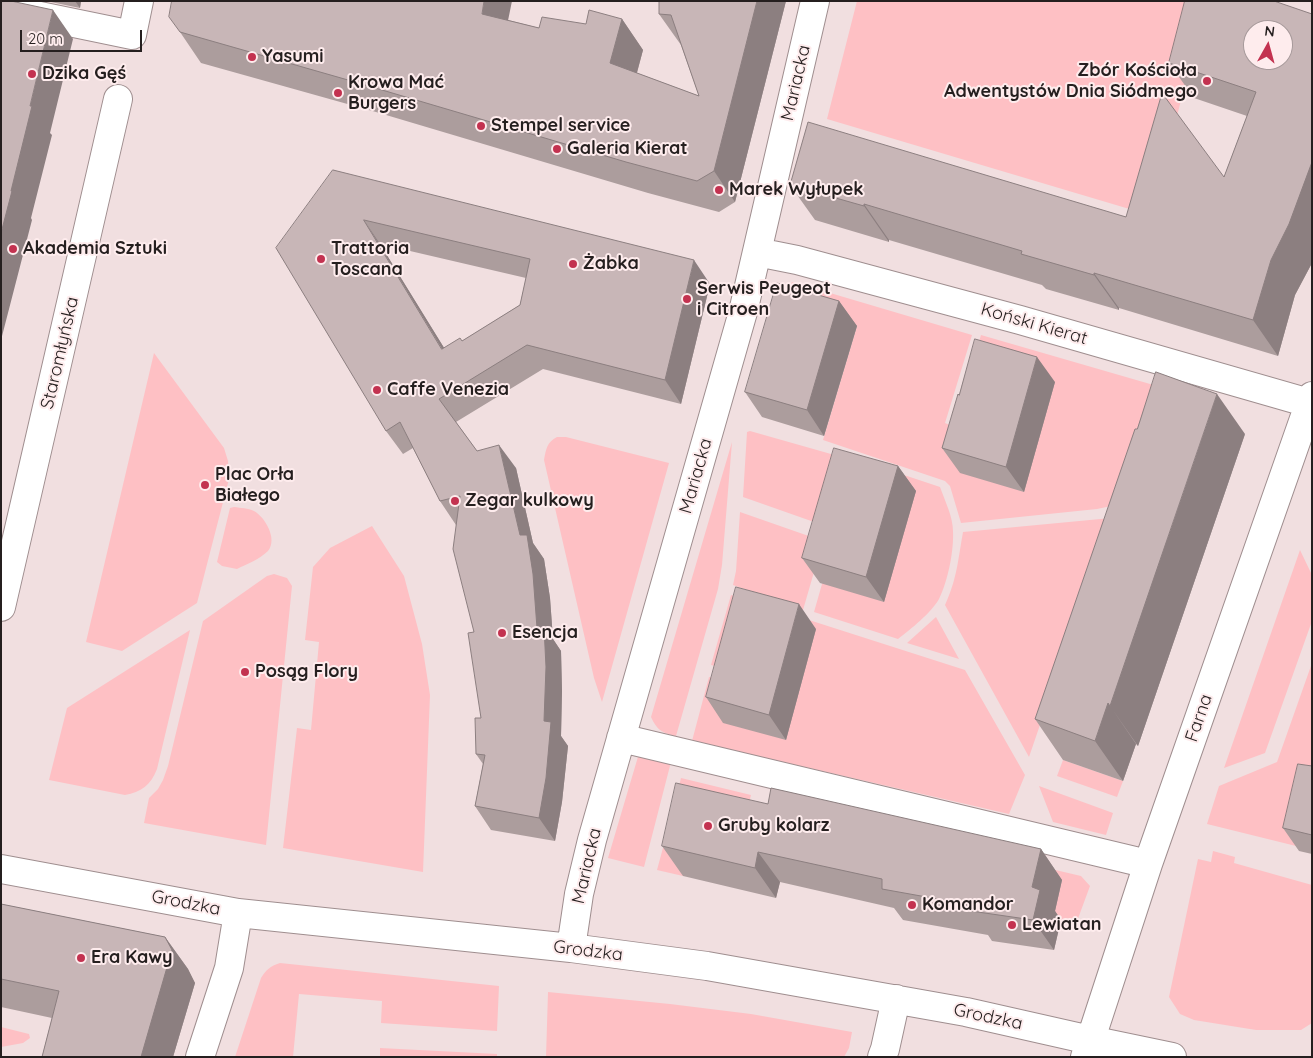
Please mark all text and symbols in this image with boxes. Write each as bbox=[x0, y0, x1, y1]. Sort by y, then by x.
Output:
scale bar bbox=[22, 20, 145, 52]
north arrow bbox=[1243, 20, 1293, 70]
text: N bbox=[1263, 22, 1276, 41]
text: 20 m bbox=[28, 29, 63, 48]
street label: Mariacka bbox=[777, 43, 815, 123]
place label: Yasumi bbox=[262, 46, 324, 68]
marker: Yasumi bbox=[246, 51, 258, 63]
place label: Zbór Kościoła Adwentystów Dnia Siódmego bbox=[944, 60, 1197, 102]
place label: Dzika Gęś bbox=[42, 63, 126, 85]
marker: Dzika Gęś bbox=[26, 68, 38, 80]
place label: Krowa Mać Burgers bbox=[348, 72, 444, 115]
marker: Zbór Kościoła Adwentystów Dnia Siódmego bbox=[1201, 75, 1213, 87]
marker: Krowa Mać Burgers bbox=[332, 87, 344, 99]
place label: Stempel service bbox=[491, 115, 630, 137]
marker: Stempel service bbox=[475, 120, 487, 132]
place label: Galeria Kierat bbox=[567, 138, 688, 160]
marker: Galeria Kierat bbox=[551, 143, 563, 155]
place label: Marek Wyłupek bbox=[729, 179, 863, 201]
marker: Marek Wyłupek bbox=[713, 184, 725, 196]
place label: Akademia Sztuki bbox=[23, 238, 167, 260]
place label: Trattoria Toscana bbox=[331, 238, 409, 280]
marker: Akademia Sztuki bbox=[7, 243, 19, 255]
marker: Trattoria Toscana bbox=[315, 253, 327, 265]
place label: Żabka bbox=[583, 253, 639, 275]
marker: Żabka bbox=[567, 258, 579, 270]
place label: Serwis Peugeot i Citroen bbox=[697, 278, 831, 320]
marker: Serwis Peugeot i Citroen bbox=[681, 293, 693, 305]
street label: Staromłyńska bbox=[37, 295, 83, 411]
street label: Koński Kierat bbox=[978, 298, 1090, 350]
place label: Caffe Venezia bbox=[387, 379, 509, 401]
marker: Caffe Venezia bbox=[371, 384, 383, 396]
street label: Mariacka bbox=[675, 436, 717, 516]
place label: Plac Orła Białego bbox=[215, 464, 294, 506]
marker: Plac Orła Białego bbox=[199, 479, 211, 491]
place label: Zegar kulkowy bbox=[465, 490, 594, 512]
marker: Zegar kulkowy bbox=[449, 495, 461, 507]
place label: Esencja bbox=[512, 622, 578, 644]
marker: Esencja bbox=[496, 627, 508, 639]
place label: Posąg Flory bbox=[255, 661, 358, 683]
marker: Posąg Flory bbox=[239, 666, 251, 678]
street label: Farna bbox=[1181, 691, 1217, 745]
place label: Gruby kolarz bbox=[718, 815, 830, 837]
marker: Gruby kolarz bbox=[702, 820, 714, 832]
street label: Mariacka bbox=[568, 826, 606, 906]
street label: Grodzka bbox=[150, 886, 222, 920]
place label: Komandor bbox=[922, 894, 1014, 916]
marker: Komandor bbox=[906, 899, 918, 911]
place label: Lewiatan bbox=[1022, 914, 1102, 936]
marker: Lewiatan bbox=[1006, 919, 1018, 931]
street label: Grodzka bbox=[552, 936, 624, 966]
place label: Era Kawy bbox=[91, 947, 173, 969]
marker: Era Kawy bbox=[75, 952, 87, 964]
street label: Grodzka bbox=[952, 999, 1024, 1035]

